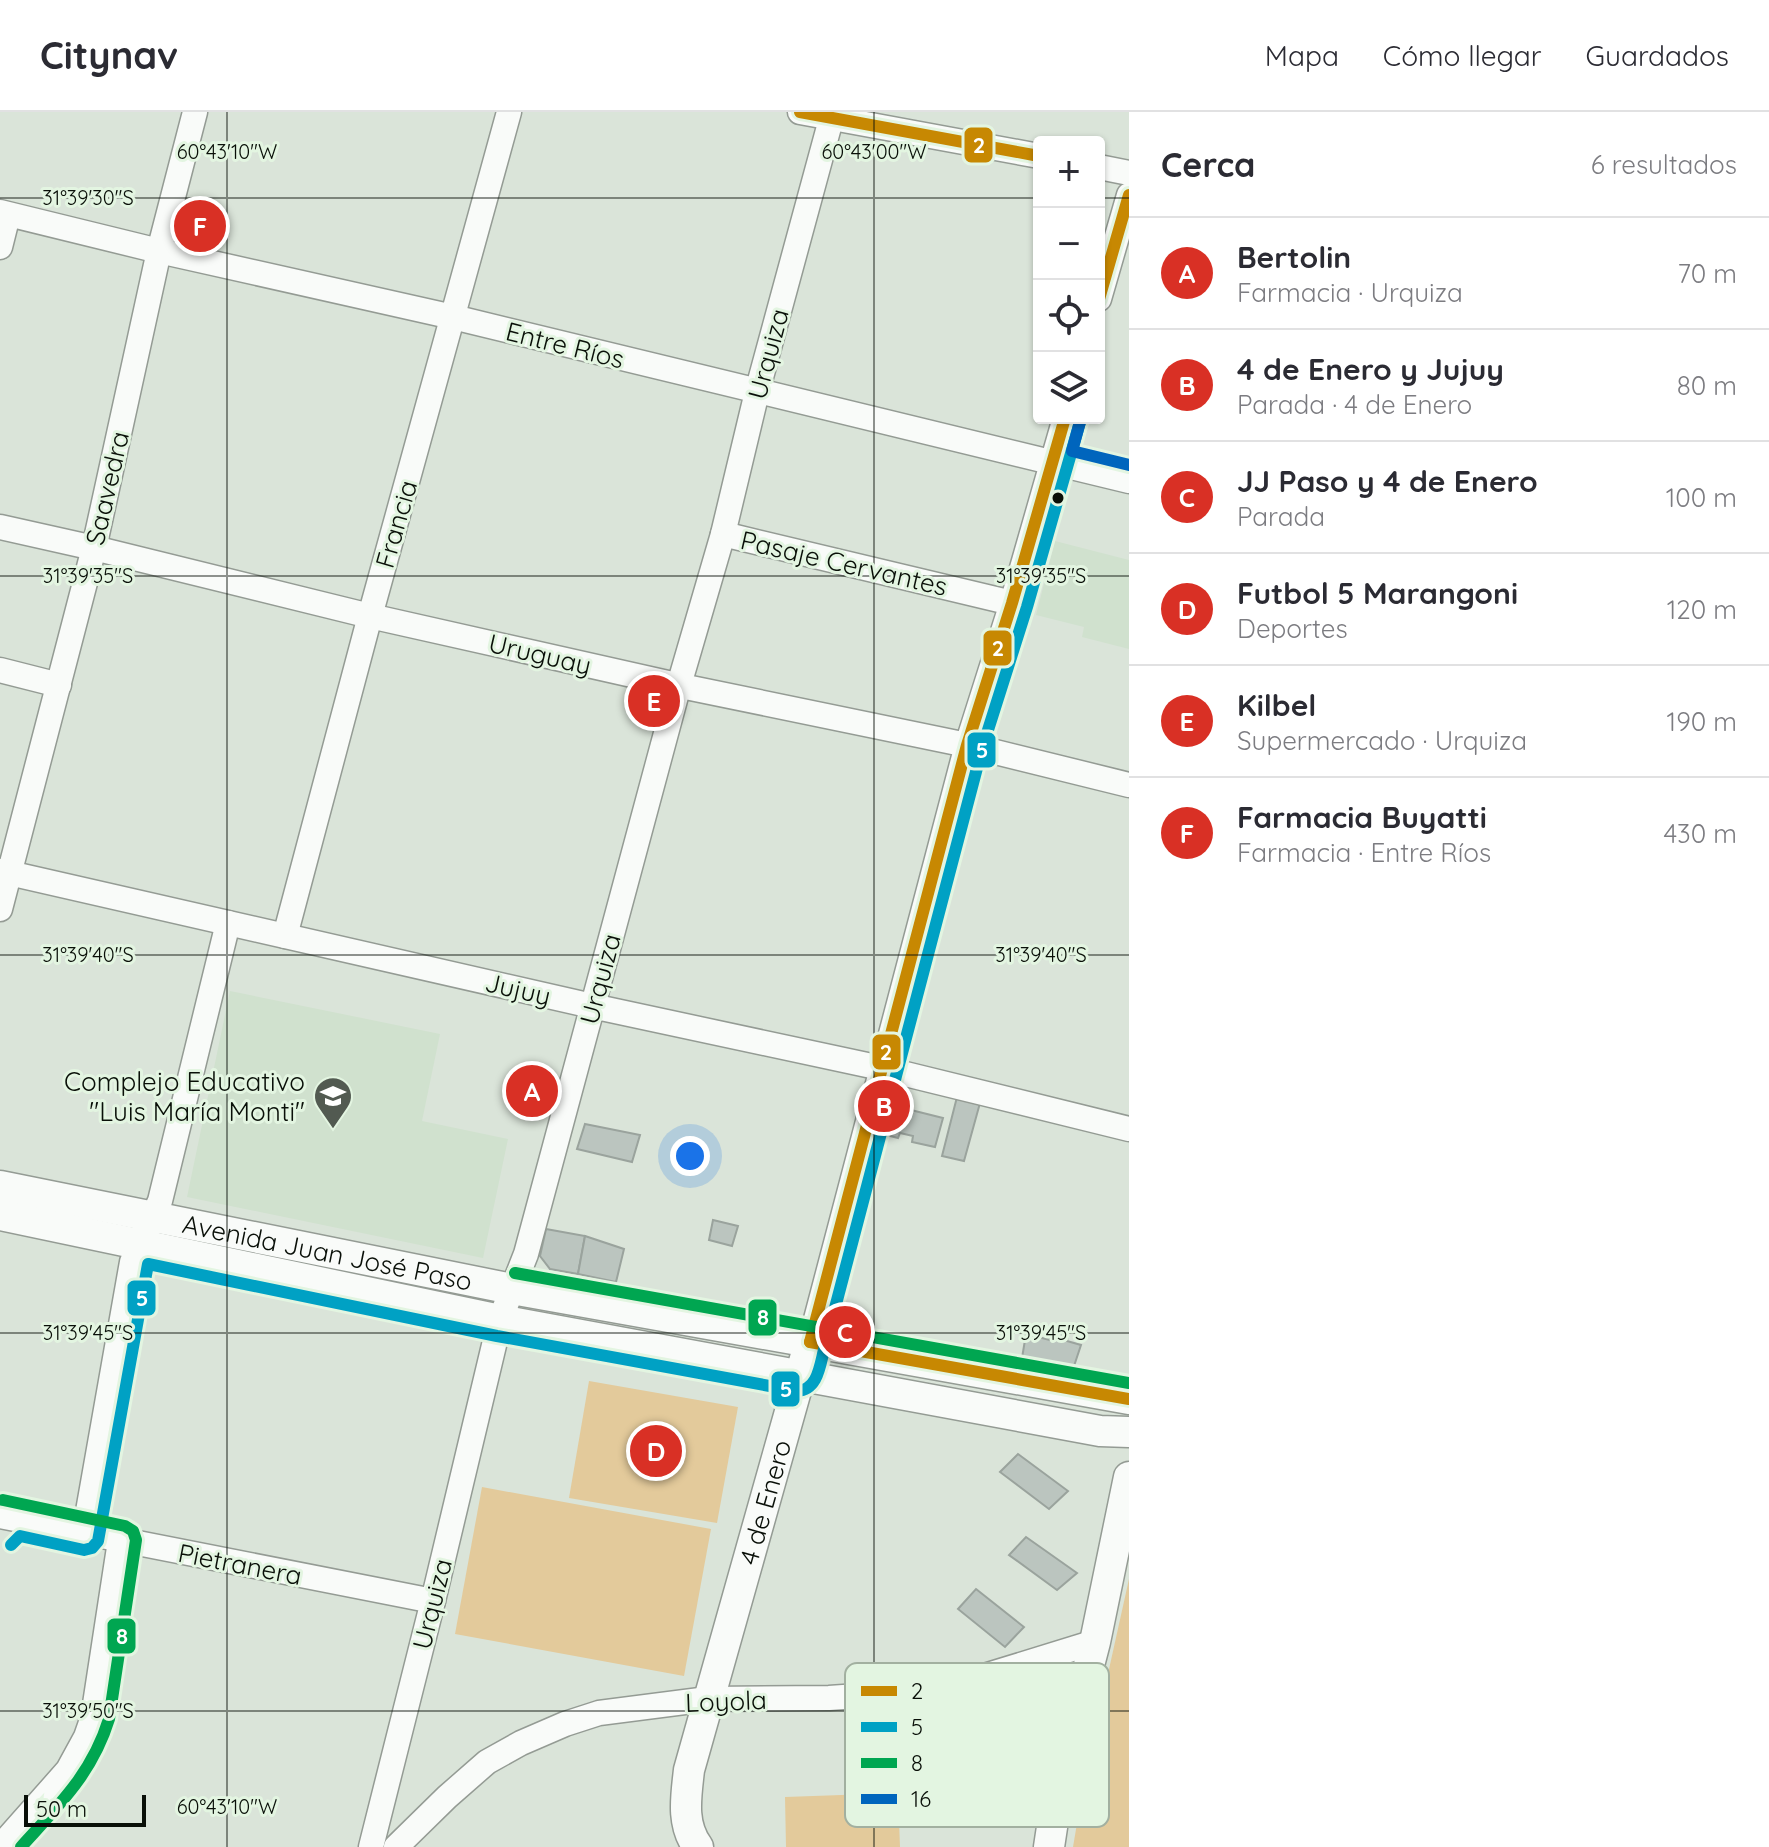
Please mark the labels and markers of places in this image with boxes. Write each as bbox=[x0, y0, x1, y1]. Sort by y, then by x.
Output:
pin: F bbox=[174, 196, 226, 256]
unlabelled marker bbox=[1050, 490, 1066, 506]
pin: E bbox=[628, 671, 680, 731]
pin: A bbox=[506, 1061, 558, 1121]
place label: Complejo Educativo "Luis María Monti" bbox=[64, 1065, 305, 1128]
school or university icon: Complejo Educativo "Luis María Monti" bbox=[312, 1075, 354, 1130]
pin: B bbox=[858, 1076, 910, 1136]
pin: C bbox=[819, 1302, 871, 1362]
pin: D bbox=[630, 1421, 682, 1481]

